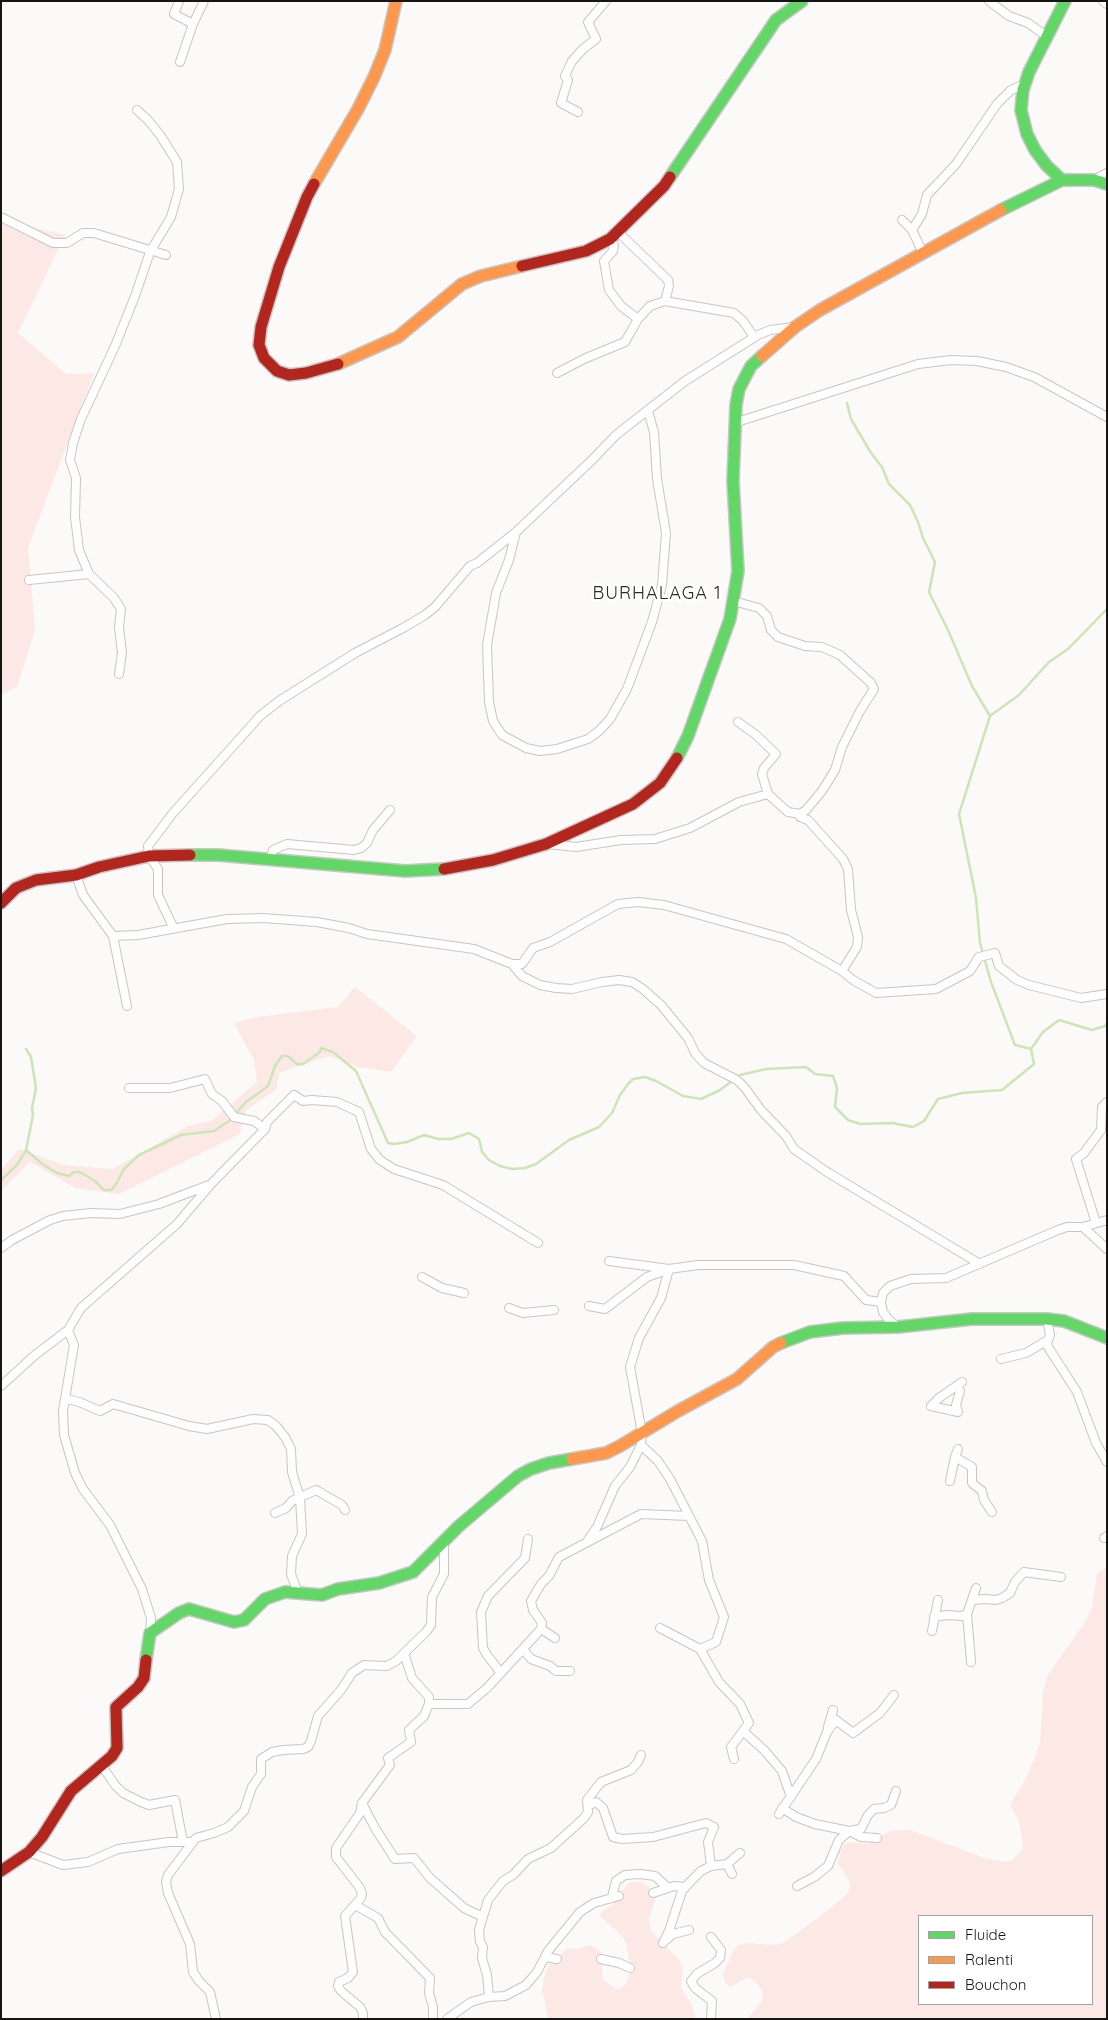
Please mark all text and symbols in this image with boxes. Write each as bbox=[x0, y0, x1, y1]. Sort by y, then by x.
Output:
district label: BURHALAGA 1 bbox=[591, 583, 723, 605]
legend bbox=[918, 1915, 1093, 2005]
text: Fluide bbox=[965, 1925, 1006, 1944]
text: Ralenti bbox=[965, 1950, 1013, 1969]
text: Bouchon bbox=[965, 1975, 1026, 1994]

